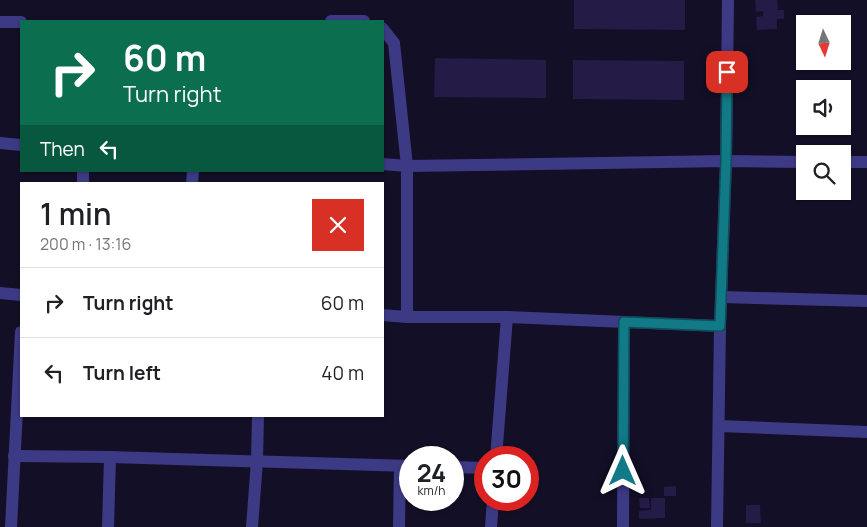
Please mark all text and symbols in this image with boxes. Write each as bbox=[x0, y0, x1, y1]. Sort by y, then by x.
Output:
north arrow bbox=[796, 15, 851, 70]
map controls bbox=[796, 15, 851, 200]
text: 60 m bbox=[123, 34, 206, 82]
icon: right bbox=[40, 40, 105, 105]
pin bbox=[706, 51, 748, 93]
icon: arrive bbox=[713, 58, 741, 86]
text: Turn right bbox=[123, 79, 221, 109]
button: sound bbox=[796, 80, 851, 135]
icon: left bbox=[95, 135, 123, 163]
text: Then bbox=[40, 136, 85, 162]
button: search bbox=[796, 145, 851, 200]
text: 1 min bbox=[40, 193, 112, 234]
button: close bbox=[312, 199, 364, 251]
text: 200 m · 13:16 bbox=[40, 233, 131, 255]
icon: right bbox=[40, 289, 68, 317]
text: Turn right bbox=[83, 290, 173, 316]
text: 60 m bbox=[321, 290, 364, 316]
icon: left bbox=[40, 359, 68, 387]
text: Turn left bbox=[83, 360, 161, 386]
text: 40 m bbox=[321, 360, 364, 386]
position arrow bbox=[596, 444, 648, 496]
speed limit sign: 30 bbox=[474, 446, 539, 511]
text: 24 bbox=[417, 455, 446, 490]
text: km/h bbox=[418, 482, 445, 499]

